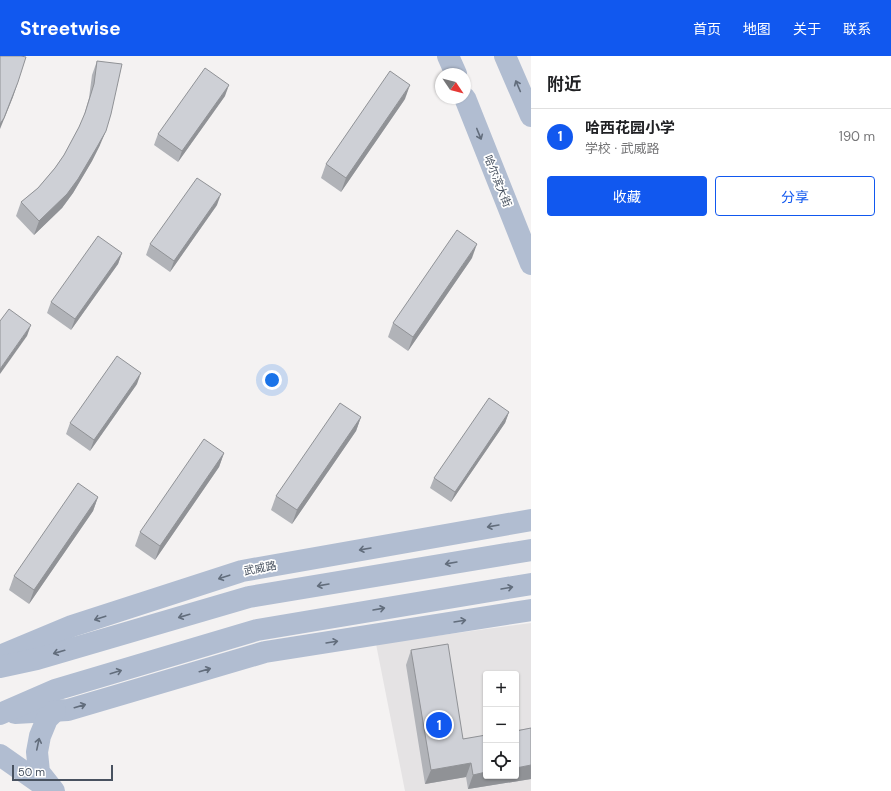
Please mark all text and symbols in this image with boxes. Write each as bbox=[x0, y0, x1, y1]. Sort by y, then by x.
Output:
text: Streetwise bbox=[20, 16, 121, 41]
text: 首页 bbox=[693, 20, 721, 38]
text: 地图 bbox=[743, 20, 771, 38]
text: 关于 bbox=[793, 20, 821, 38]
text: 联系 bbox=[843, 20, 871, 38]
north arrow bbox=[435, 68, 471, 104]
text: 附近 bbox=[547, 73, 581, 95]
one-way arrow bbox=[514, 81, 521, 93]
text: 哈西花园小学 bbox=[585, 118, 675, 138]
one-way arrow bbox=[476, 127, 484, 139]
text: 1 bbox=[558, 128, 562, 145]
text: 190 m bbox=[839, 128, 875, 145]
text: 学校 · 武威路 bbox=[585, 140, 660, 157]
street label: 哈尔滨大街 bbox=[481, 153, 515, 209]
button: 收藏 bbox=[547, 176, 707, 216]
button: 分享 bbox=[715, 176, 875, 216]
your location bbox=[262, 370, 282, 390]
one-way arrow bbox=[487, 523, 500, 531]
one-way arrow bbox=[359, 546, 372, 554]
street label: 武威路 bbox=[242, 558, 278, 578]
one-way arrow bbox=[445, 559, 458, 567]
one-way arrow bbox=[217, 574, 230, 581]
one-way arrow bbox=[317, 581, 330, 589]
one-way arrow bbox=[500, 584, 513, 592]
one-way arrow bbox=[372, 605, 385, 613]
one-way arrow bbox=[178, 613, 191, 620]
one-way arrow bbox=[94, 614, 106, 622]
one-way arrow bbox=[453, 617, 466, 625]
one-way arrow bbox=[325, 638, 338, 646]
one-way arrow bbox=[53, 649, 66, 656]
one-way arrow bbox=[198, 666, 211, 673]
one-way arrow bbox=[109, 668, 122, 675]
map controls bbox=[483, 671, 519, 779]
button: + bbox=[483, 671, 519, 707]
one-way arrow bbox=[74, 702, 87, 709]
button: − bbox=[483, 707, 519, 743]
pin: 1 bbox=[426, 710, 452, 740]
one-way arrow bbox=[35, 738, 43, 751]
button: locate bbox=[483, 743, 519, 779]
scale bar bbox=[12, 763, 113, 782]
text: 50 m bbox=[18, 765, 45, 779]

